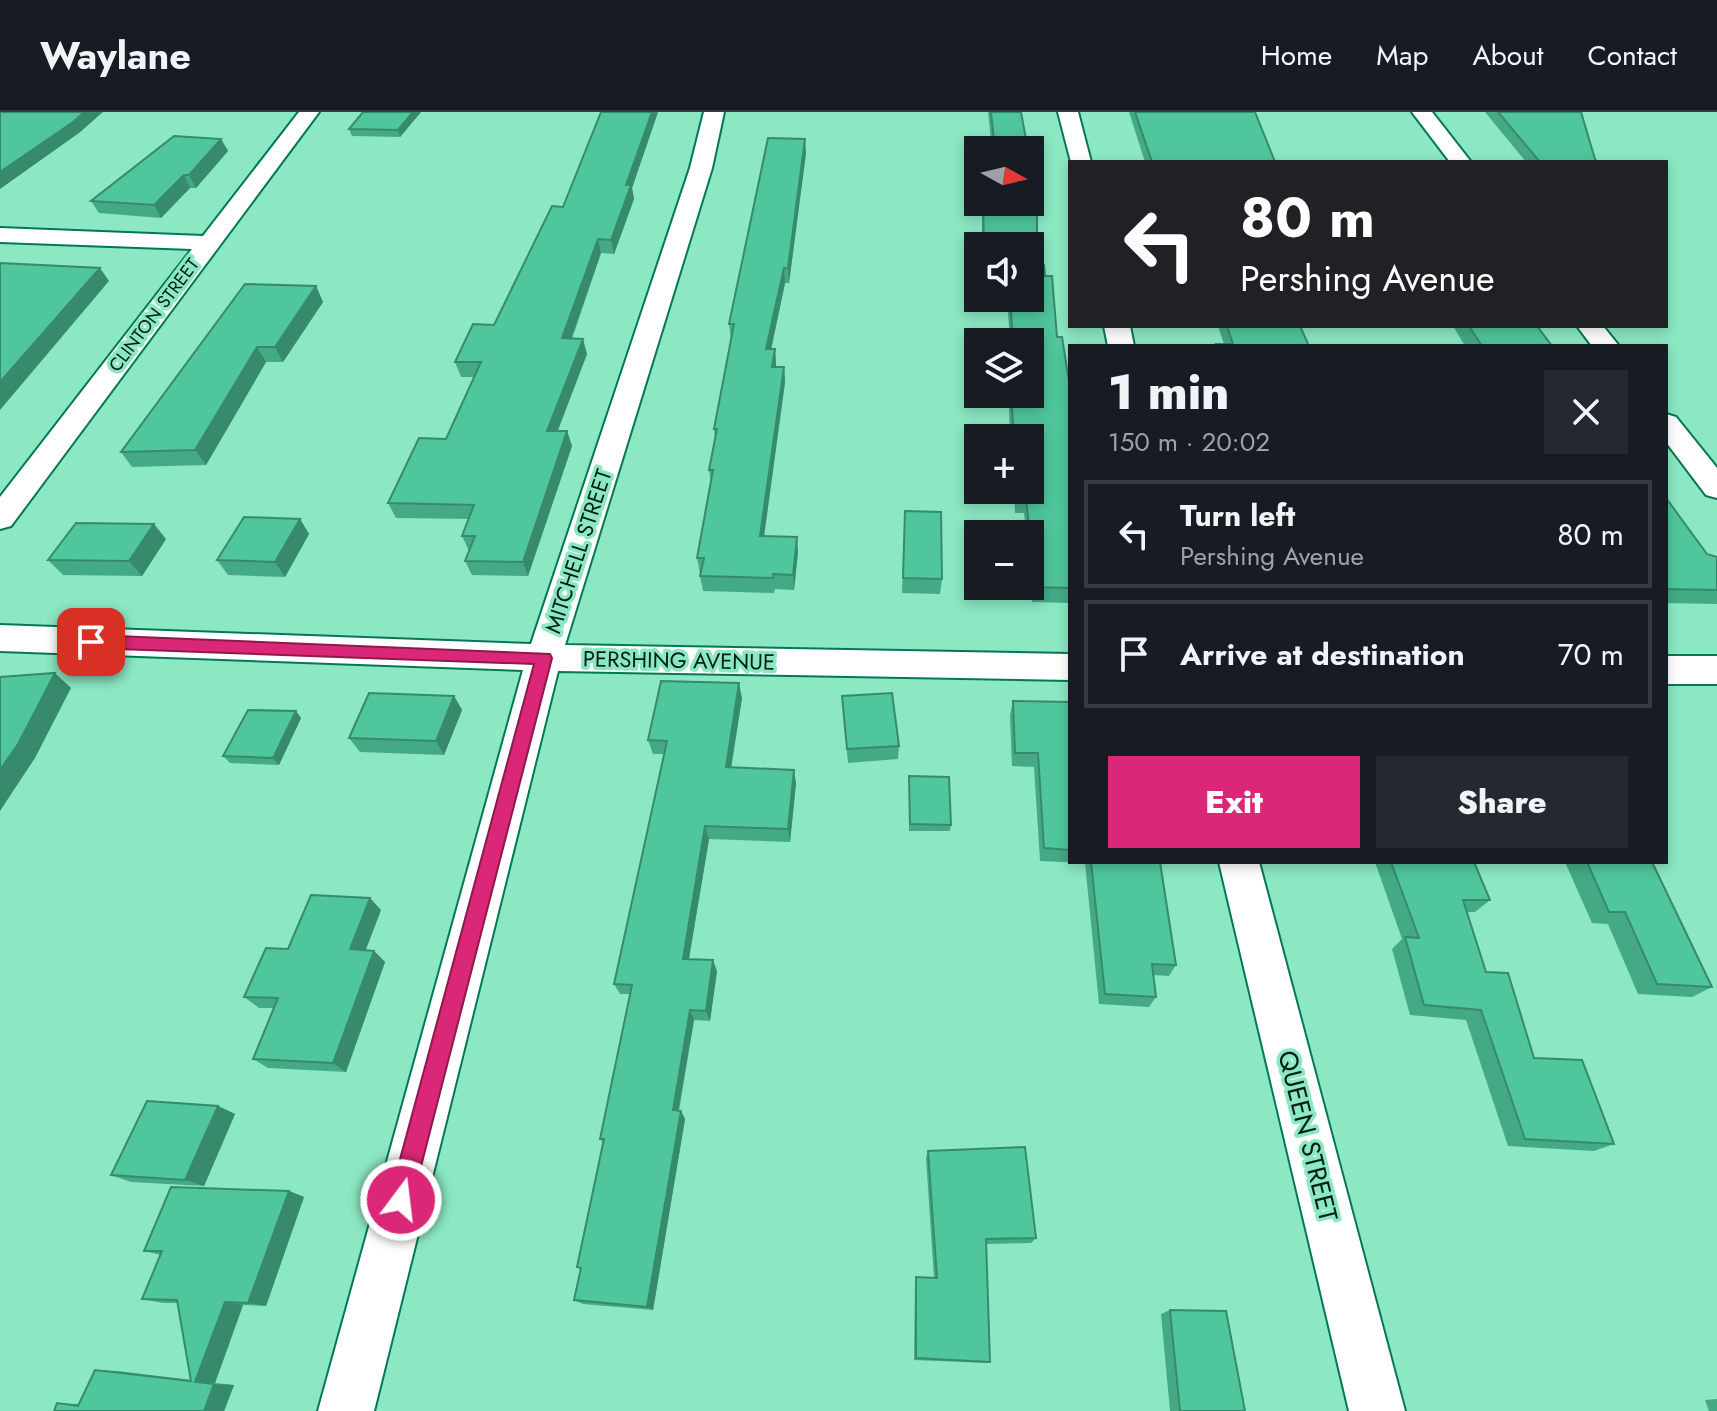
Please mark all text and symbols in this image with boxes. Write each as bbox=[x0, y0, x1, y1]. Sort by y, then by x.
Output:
text: Waylane bbox=[40, 28, 191, 83]
text: Home bbox=[1261, 35, 1332, 76]
text: Map bbox=[1376, 35, 1428, 76]
text: About bbox=[1472, 35, 1544, 76]
text: Contact bbox=[1588, 35, 1677, 76]
north arrow bbox=[964, 136, 1044, 216]
map controls bbox=[964, 136, 1044, 600]
text: 80 m bbox=[1240, 177, 1375, 258]
icon: left bbox=[1108, 192, 1212, 296]
button: sound bbox=[964, 232, 1044, 312]
street label: CLINTON STREET bbox=[103, 252, 206, 377]
text: Pershing Avenue bbox=[1240, 252, 1495, 304]
button: layers bbox=[964, 328, 1044, 408]
text: 1 min bbox=[1108, 358, 1229, 427]
button: close bbox=[1544, 370, 1628, 454]
text: 150 m · 20:02 bbox=[1108, 423, 1270, 461]
button: + bbox=[964, 424, 1044, 504]
street label: MITCHELL STREET bbox=[536, 464, 620, 637]
text: Turn left bbox=[1180, 494, 1295, 537]
icon: left bbox=[1112, 512, 1156, 556]
text: 80 m bbox=[1557, 513, 1624, 556]
button: − bbox=[964, 520, 1044, 600]
text: Pershing Avenue bbox=[1180, 537, 1364, 575]
pin bbox=[57, 608, 125, 676]
icon: arrive bbox=[69, 620, 113, 664]
icon: arrive bbox=[1112, 632, 1156, 676]
text: Arrive at destination bbox=[1180, 633, 1465, 676]
text: 70 m bbox=[1558, 633, 1624, 676]
street label: PERSHING AVENUE bbox=[583, 642, 775, 678]
button: Exit bbox=[1108, 756, 1360, 848]
button: Share bbox=[1376, 756, 1628, 848]
street label: QUEEN STREET bbox=[1268, 1047, 1348, 1225]
position arrow bbox=[359, 1158, 443, 1242]

